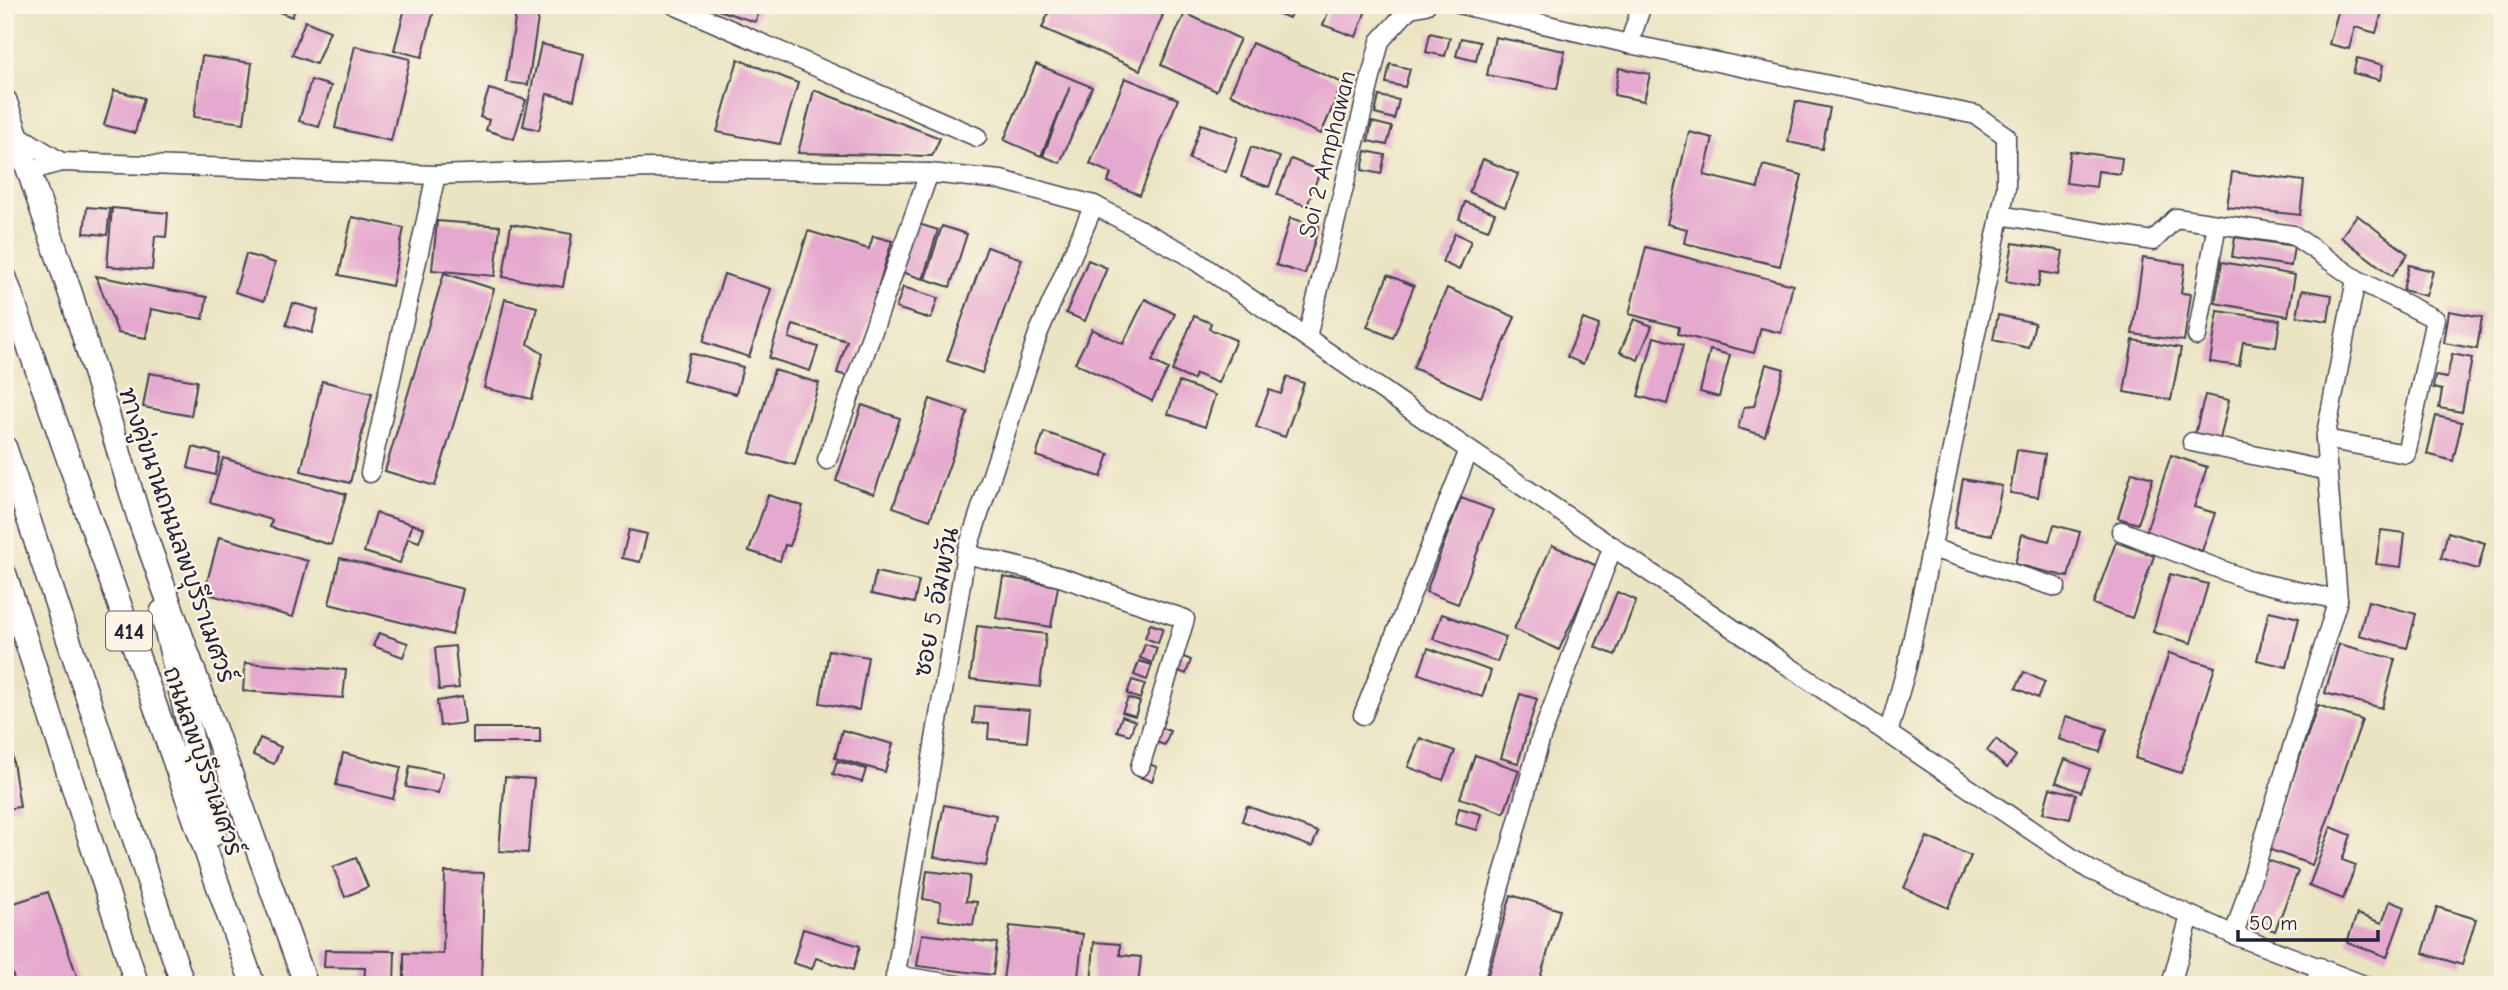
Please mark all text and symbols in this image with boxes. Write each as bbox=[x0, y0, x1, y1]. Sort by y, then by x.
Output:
street label: Soi 2 Amphawan bbox=[1293, 67, 1361, 241]
street label: ทางคู่ขนานถนนลพบุรีราเมศวร์ bbox=[109, 383, 243, 688]
street label: ซอย 5 อัมพวัน bbox=[908, 525, 964, 679]
road number: 414 bbox=[106, 611, 152, 650]
street label: ถนนลพบุรีราเมศวร์ bbox=[154, 662, 250, 861]
scale bar bbox=[2238, 899, 2378, 943]
text: 50 m bbox=[2249, 911, 2298, 935]

